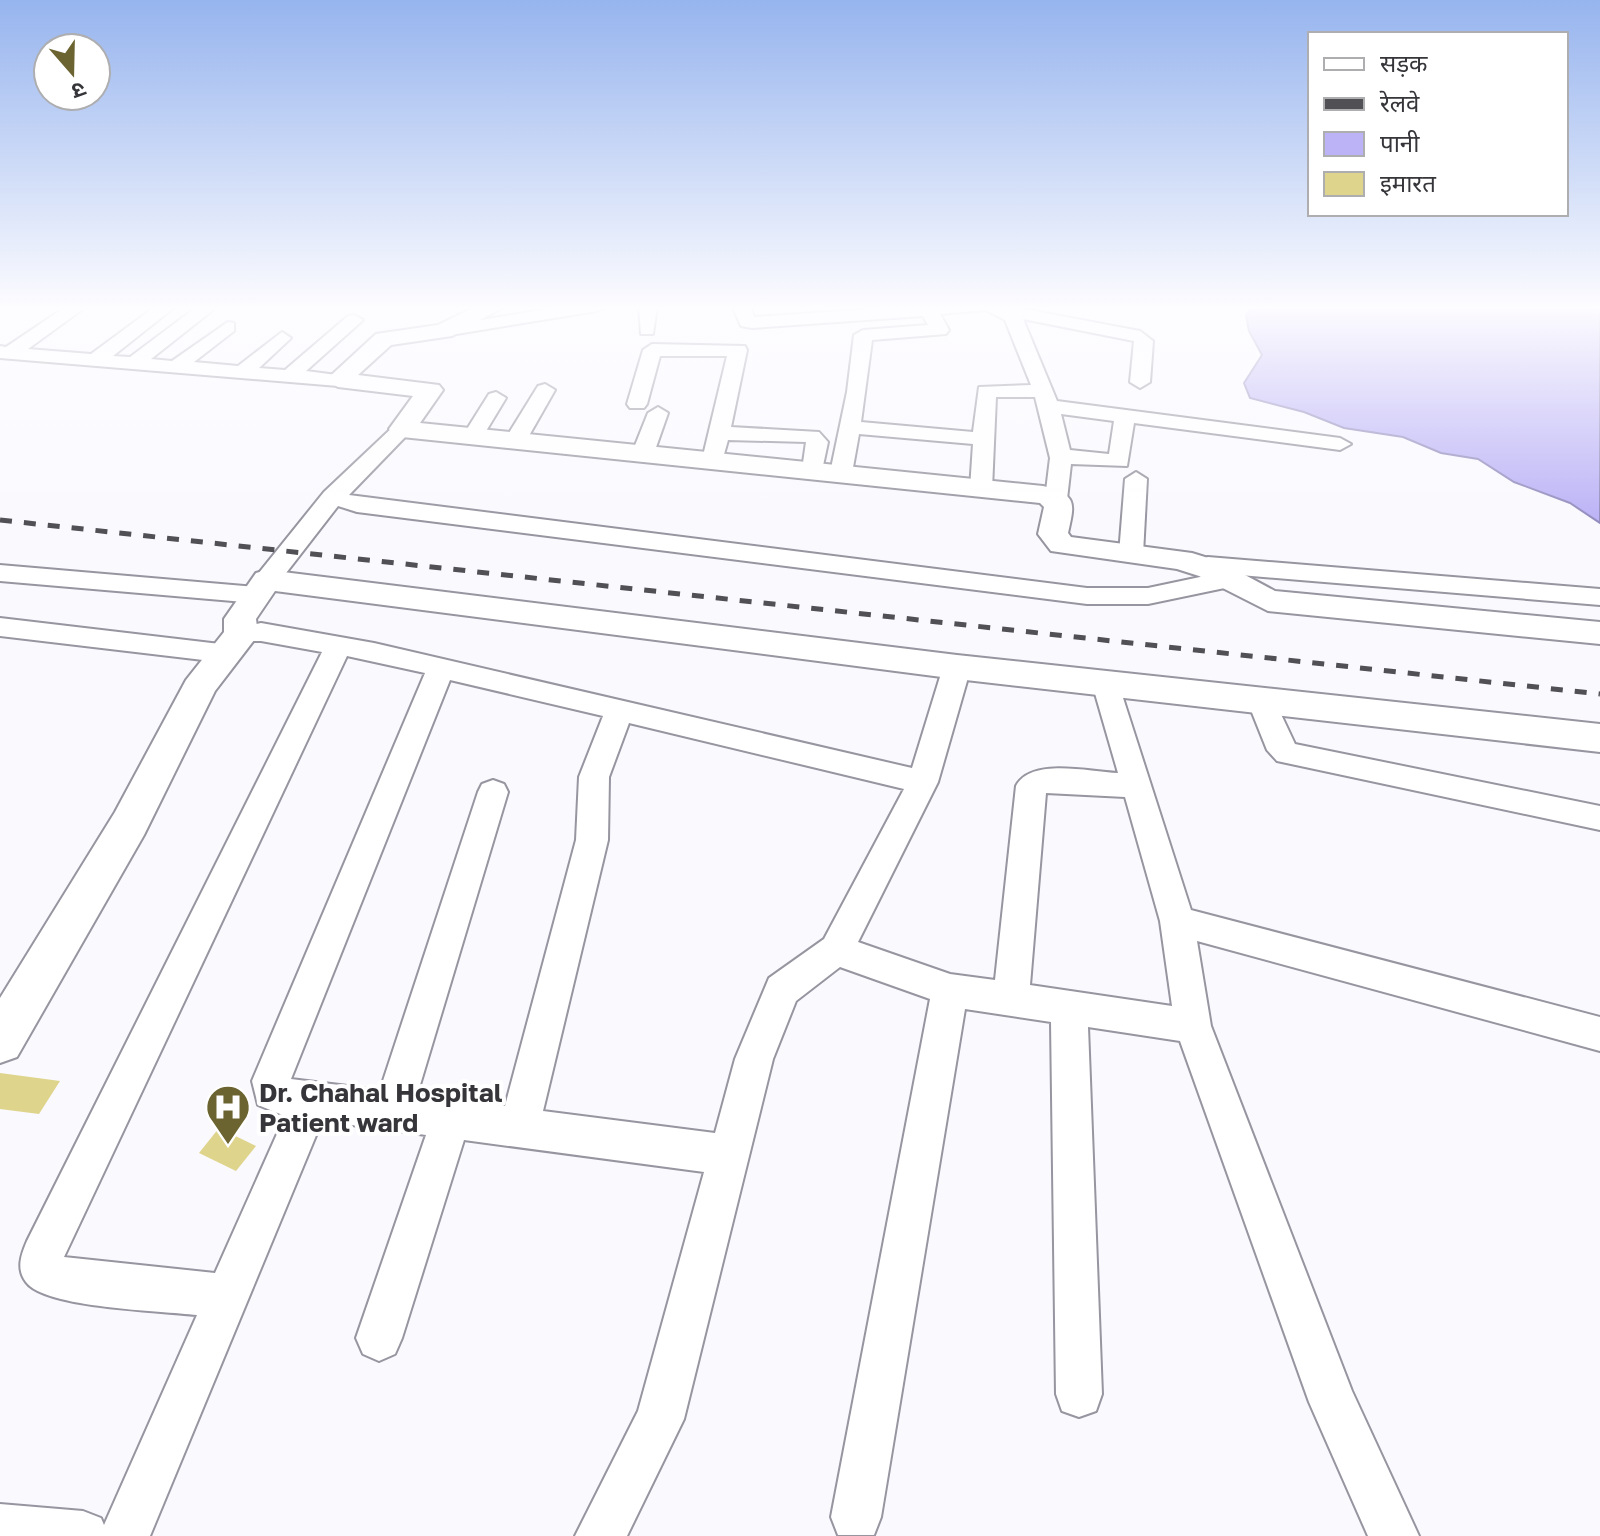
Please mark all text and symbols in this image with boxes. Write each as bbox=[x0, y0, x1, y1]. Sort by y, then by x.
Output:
north arrow bbox=[32, 32, 112, 112]
legend bbox=[1308, 32, 1568, 216]
text: सड़क bbox=[1380, 48, 1428, 77]
text: उ bbox=[67, 76, 90, 107]
text: रेलवे bbox=[1379, 88, 1420, 117]
text: पानी bbox=[1380, 128, 1420, 157]
text: इमारत bbox=[1380, 168, 1437, 197]
place label: Dr. Chahal Hospital Patient ward bbox=[259, 1077, 503, 1138]
hospital icon: Dr. Chahal Hospital Patient ward bbox=[204, 1083, 252, 1146]

